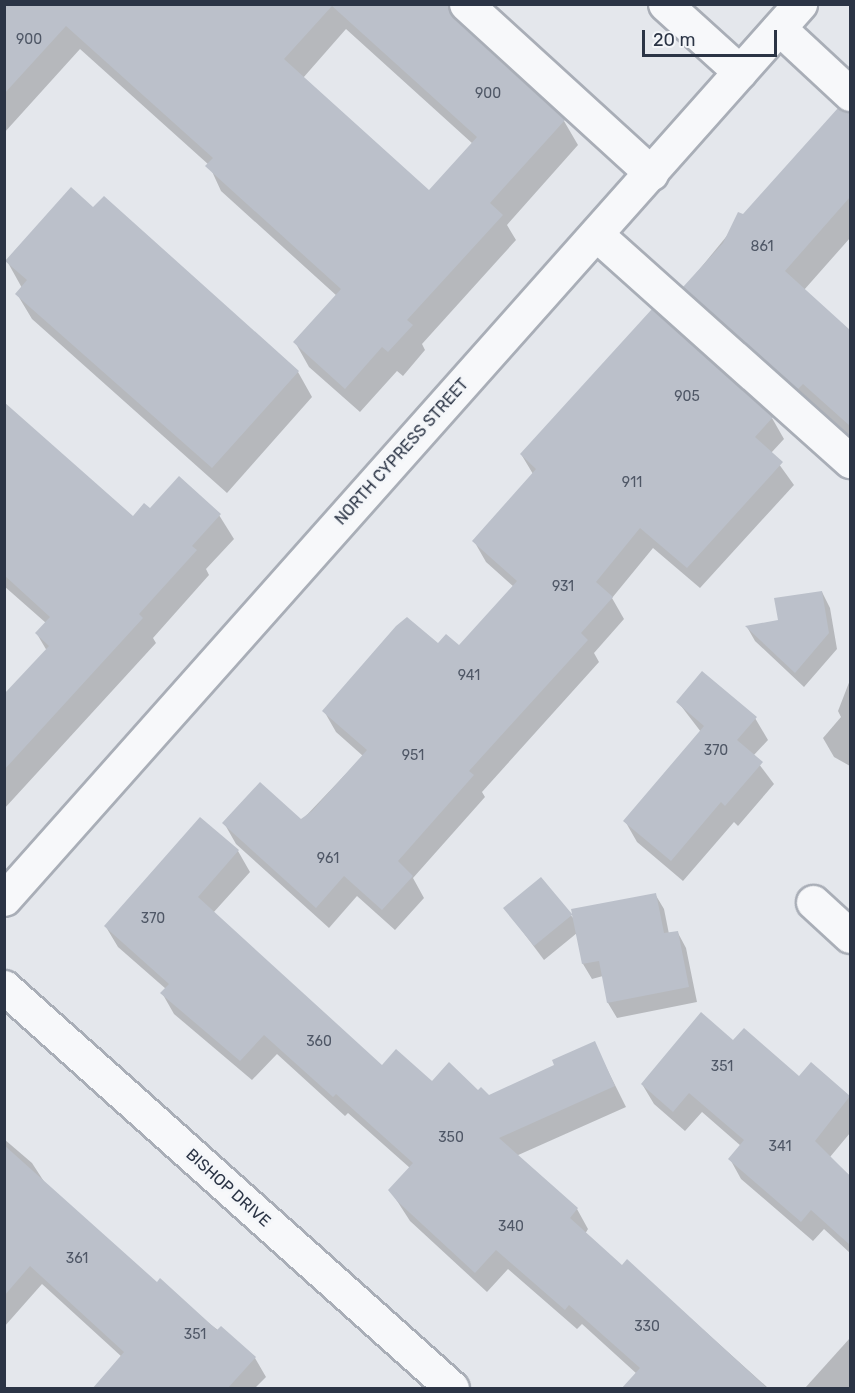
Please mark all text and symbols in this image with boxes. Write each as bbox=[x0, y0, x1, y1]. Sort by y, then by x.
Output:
scale bar bbox=[645, 18, 780, 56]
text: 20 m bbox=[653, 29, 695, 51]
house number: 900 bbox=[16, 32, 42, 48]
house number: 900 bbox=[475, 86, 501, 102]
house number: 861 bbox=[750, 239, 774, 255]
street label: NORTH CYPRESS STREET bbox=[331, 375, 473, 529]
house number: 905 bbox=[674, 389, 700, 405]
house number: 911 bbox=[622, 475, 642, 491]
house number: 931 bbox=[552, 579, 574, 595]
house number: 941 bbox=[458, 668, 480, 684]
house number: 370 bbox=[704, 743, 728, 759]
house number: 951 bbox=[402, 748, 424, 764]
house number: 961 bbox=[317, 851, 339, 867]
house number: 370 bbox=[141, 911, 165, 927]
house number: 360 bbox=[306, 1034, 332, 1050]
house number: 351 bbox=[711, 1059, 733, 1075]
house number: 350 bbox=[438, 1130, 464, 1146]
house number: 341 bbox=[769, 1139, 791, 1155]
street label: BISHOP DRIVE bbox=[182, 1145, 274, 1231]
house number: 340 bbox=[498, 1219, 524, 1235]
house number: 361 bbox=[66, 1251, 88, 1267]
house number: 330 bbox=[634, 1319, 660, 1335]
house number: 351 bbox=[184, 1327, 206, 1343]

